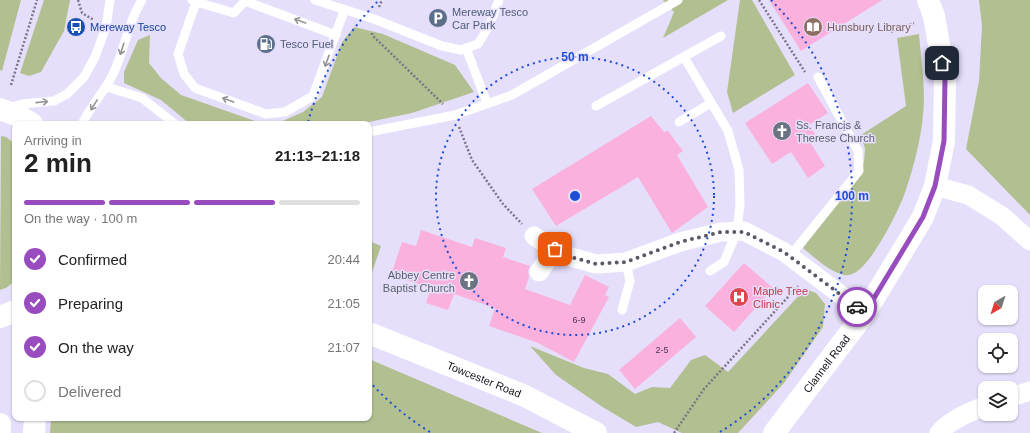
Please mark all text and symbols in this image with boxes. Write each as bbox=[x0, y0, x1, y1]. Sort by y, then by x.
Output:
place label: Mereway Tesco Car Park bbox=[452, 6, 528, 31]
parking icon: Mereway Tesco Car Park bbox=[427, 7, 449, 29]
bus stop icon: Mereway Tesco bbox=[65, 16, 87, 38]
one-way arrow bbox=[294, 16, 306, 24]
library icon: Hunsbury Library bbox=[802, 16, 824, 38]
place label: Mereway Tesco bbox=[90, 21, 166, 33]
place label: Hunsbury Library bbox=[827, 21, 911, 33]
fuel station icon: Tesco Fuel bbox=[255, 33, 277, 55]
place label: Tesco Fuel bbox=[280, 38, 333, 50]
one-way arrow bbox=[118, 42, 125, 55]
pin bbox=[925, 46, 959, 80]
text: 50 m bbox=[561, 50, 589, 64]
icon: home bbox=[931, 52, 953, 74]
one-way arrow bbox=[322, 54, 330, 66]
one-way arrow bbox=[222, 96, 235, 103]
one-way arrow bbox=[35, 98, 48, 106]
one-way arrow bbox=[89, 99, 97, 111]
place label: Ss. Francis & Therese Church bbox=[796, 119, 875, 144]
church icon: Ss. Francis & Therese Church bbox=[771, 120, 793, 142]
text: Arriving in bbox=[24, 133, 82, 148]
text: 21:13–21:18 bbox=[275, 147, 360, 164]
text: 2 min bbox=[24, 148, 92, 178]
centre of rings bbox=[568, 189, 582, 203]
text: 100 m bbox=[835, 189, 869, 203]
text: On the way · 100 m bbox=[24, 211, 137, 226]
pin bbox=[538, 232, 572, 266]
icon: bag bbox=[544, 238, 566, 260]
icon: check bbox=[24, 248, 46, 270]
text: Confirmed bbox=[58, 251, 127, 268]
text: 20:44 bbox=[327, 252, 360, 267]
place label: Abbey Centre Baptist Church bbox=[383, 269, 455, 294]
church icon: Abbey Centre Baptist Church bbox=[458, 270, 480, 292]
place label: Maple Tree Clinic bbox=[753, 285, 808, 310]
north arrow bbox=[978, 285, 1018, 325]
map controls bbox=[978, 285, 1018, 421]
hospital icon: Maple Tree Clinic bbox=[728, 286, 750, 308]
courier bbox=[837, 287, 877, 327]
icon: check bbox=[24, 292, 46, 314]
text: Preparing bbox=[58, 295, 123, 312]
text: 21:05 bbox=[327, 296, 360, 311]
icon: car bbox=[846, 296, 868, 318]
house number: 6-9 bbox=[572, 315, 586, 325]
street label: Clannell Road bbox=[801, 332, 852, 395]
button: locate bbox=[978, 333, 1018, 373]
icon: check bbox=[24, 336, 46, 358]
text: On the way bbox=[58, 339, 134, 356]
text: 21:07 bbox=[327, 340, 360, 355]
house number: 2-5 bbox=[655, 345, 669, 355]
street label: Towcester Road bbox=[445, 359, 523, 400]
button: layers bbox=[978, 381, 1018, 421]
text: Delivered bbox=[58, 383, 121, 400]

